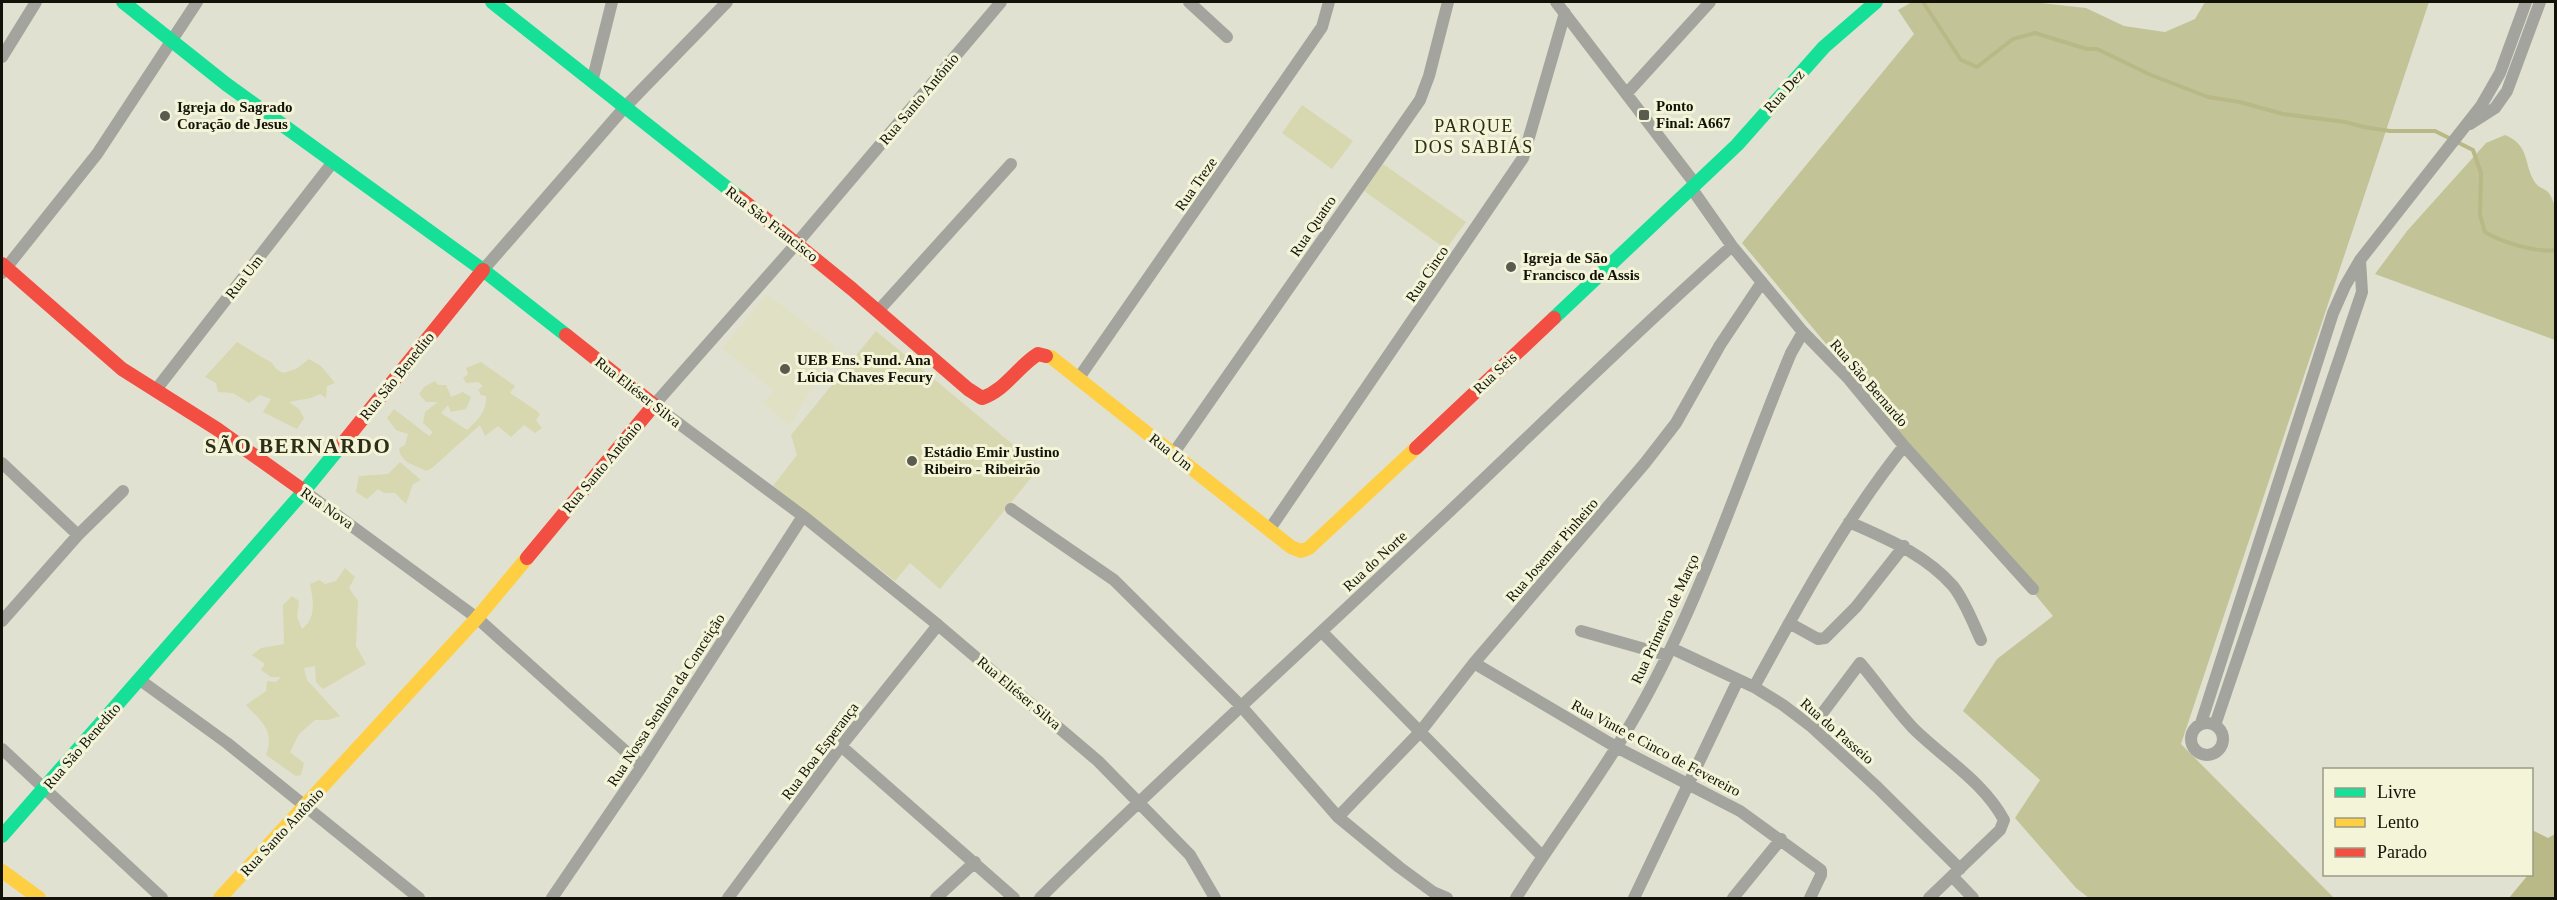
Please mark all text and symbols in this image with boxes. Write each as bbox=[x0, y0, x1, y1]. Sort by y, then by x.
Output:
street label: Rua Santo Antônio bbox=[876, 50, 962, 148]
street label: Rua Dez bbox=[1761, 66, 1808, 116]
place label: Ponto Final: A667 bbox=[1656, 98, 1731, 131]
place label: Igreja do Sagrado Coração de Jesus bbox=[177, 99, 293, 132]
marker: Ponto Final: A667 bbox=[1637, 108, 1651, 122]
marker: Igreja do Sagrado Coração de Jesus bbox=[158, 109, 172, 123]
district label: PARQUE DOS SABIÁS bbox=[1414, 116, 1534, 157]
street label: Rua Treze bbox=[1172, 154, 1220, 214]
street label: Rua São Francisco bbox=[723, 183, 821, 265]
street label: Rua Quatro bbox=[1287, 193, 1339, 259]
street label: Rua Cinco bbox=[1403, 243, 1451, 305]
place label: Igreja de São Francisco de Assis bbox=[1523, 250, 1640, 283]
street label: Rua Um bbox=[222, 252, 266, 302]
marker: Igreja de São Francisco de Assis bbox=[1504, 260, 1518, 274]
street label: Rua São Benedito bbox=[357, 329, 437, 423]
street label: Rua São Bernardo bbox=[1827, 336, 1911, 430]
street label: Rua Seis bbox=[1470, 349, 1520, 397]
place label: UEB Ens. Fund. Ana Lúcia Chaves Fecury bbox=[797, 352, 933, 385]
street label: Rua Eliéser Silva bbox=[592, 354, 684, 431]
marker: UEB Ens. Fund. Ana Lúcia Chaves Fecury bbox=[778, 362, 792, 376]
street label: Rua Santo Antônio bbox=[559, 418, 645, 516]
street label: Rua Um bbox=[1146, 430, 1196, 474]
district label: SÃO BERNARDO bbox=[205, 434, 391, 458]
place label: Estádio Emir Justino Ribeiro - Ribeirão bbox=[924, 444, 1060, 477]
marker: Estádio Emir Justino Ribeiro - Ribeirão bbox=[905, 454, 919, 468]
street label: Rua Nova bbox=[298, 484, 357, 532]
street label: Rua Josemar Pinheiro bbox=[1503, 495, 1601, 605]
street label: Rua do Norte bbox=[1340, 527, 1410, 594]
street label: Rua Primeiro de Março bbox=[1628, 552, 1702, 686]
street label: Rua Nossa Senhora da Conceição bbox=[604, 611, 728, 789]
street label: Rua Eliéser Silva bbox=[974, 653, 1064, 733]
street label: Rua do Passeio bbox=[1797, 695, 1877, 767]
street label: Rua Vinte e Cinco de Fevereiro bbox=[1569, 697, 1743, 799]
street label: Rua Boa Esperança bbox=[778, 699, 862, 803]
street label: Rua São Benedito bbox=[40, 700, 124, 792]
legend bbox=[2323, 768, 2533, 876]
text: Livre bbox=[2377, 782, 2416, 802]
street label: Rua Santo Antônio bbox=[237, 785, 327, 879]
text: Lento bbox=[2377, 812, 2419, 832]
text: Parado bbox=[2377, 842, 2427, 862]

